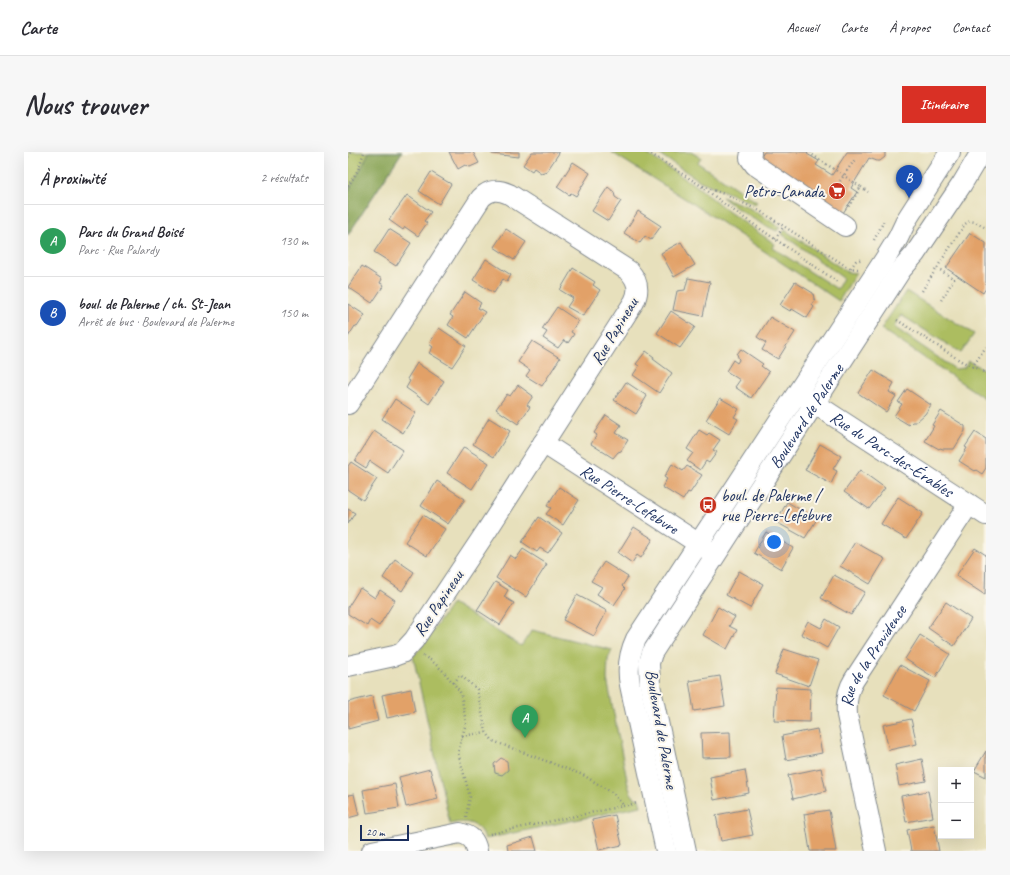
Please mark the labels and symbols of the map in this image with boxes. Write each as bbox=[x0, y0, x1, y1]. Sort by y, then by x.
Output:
pin: B bbox=[896, 165, 922, 198]
place label: Petro-Canada bbox=[744, 181, 826, 202]
supermarket icon: Petro-Canada bbox=[827, 181, 847, 201]
street label: Rue Papineau bbox=[586, 292, 644, 369]
street label: Boulevard de Palerme bbox=[765, 359, 849, 473]
street label: Rue du Parc-des-Érables bbox=[826, 407, 959, 503]
street label: Rue Pierre-Lefebvre bbox=[576, 460, 683, 540]
place label: boul. de Palerme / rue Pierre-Lefebvre bbox=[721, 485, 832, 526]
bus stop icon: boul. de Palerme / rue Pierre-Lefebvre bbox=[698, 495, 718, 515]
your location bbox=[764, 532, 784, 552]
street label: Rue Papineau bbox=[409, 565, 469, 640]
street label: Rue de la Providence bbox=[837, 600, 912, 708]
street label: Boulevard de Palerme bbox=[641, 668, 683, 792]
pin: A bbox=[512, 705, 538, 738]
scale bar bbox=[360, 823, 409, 842]

